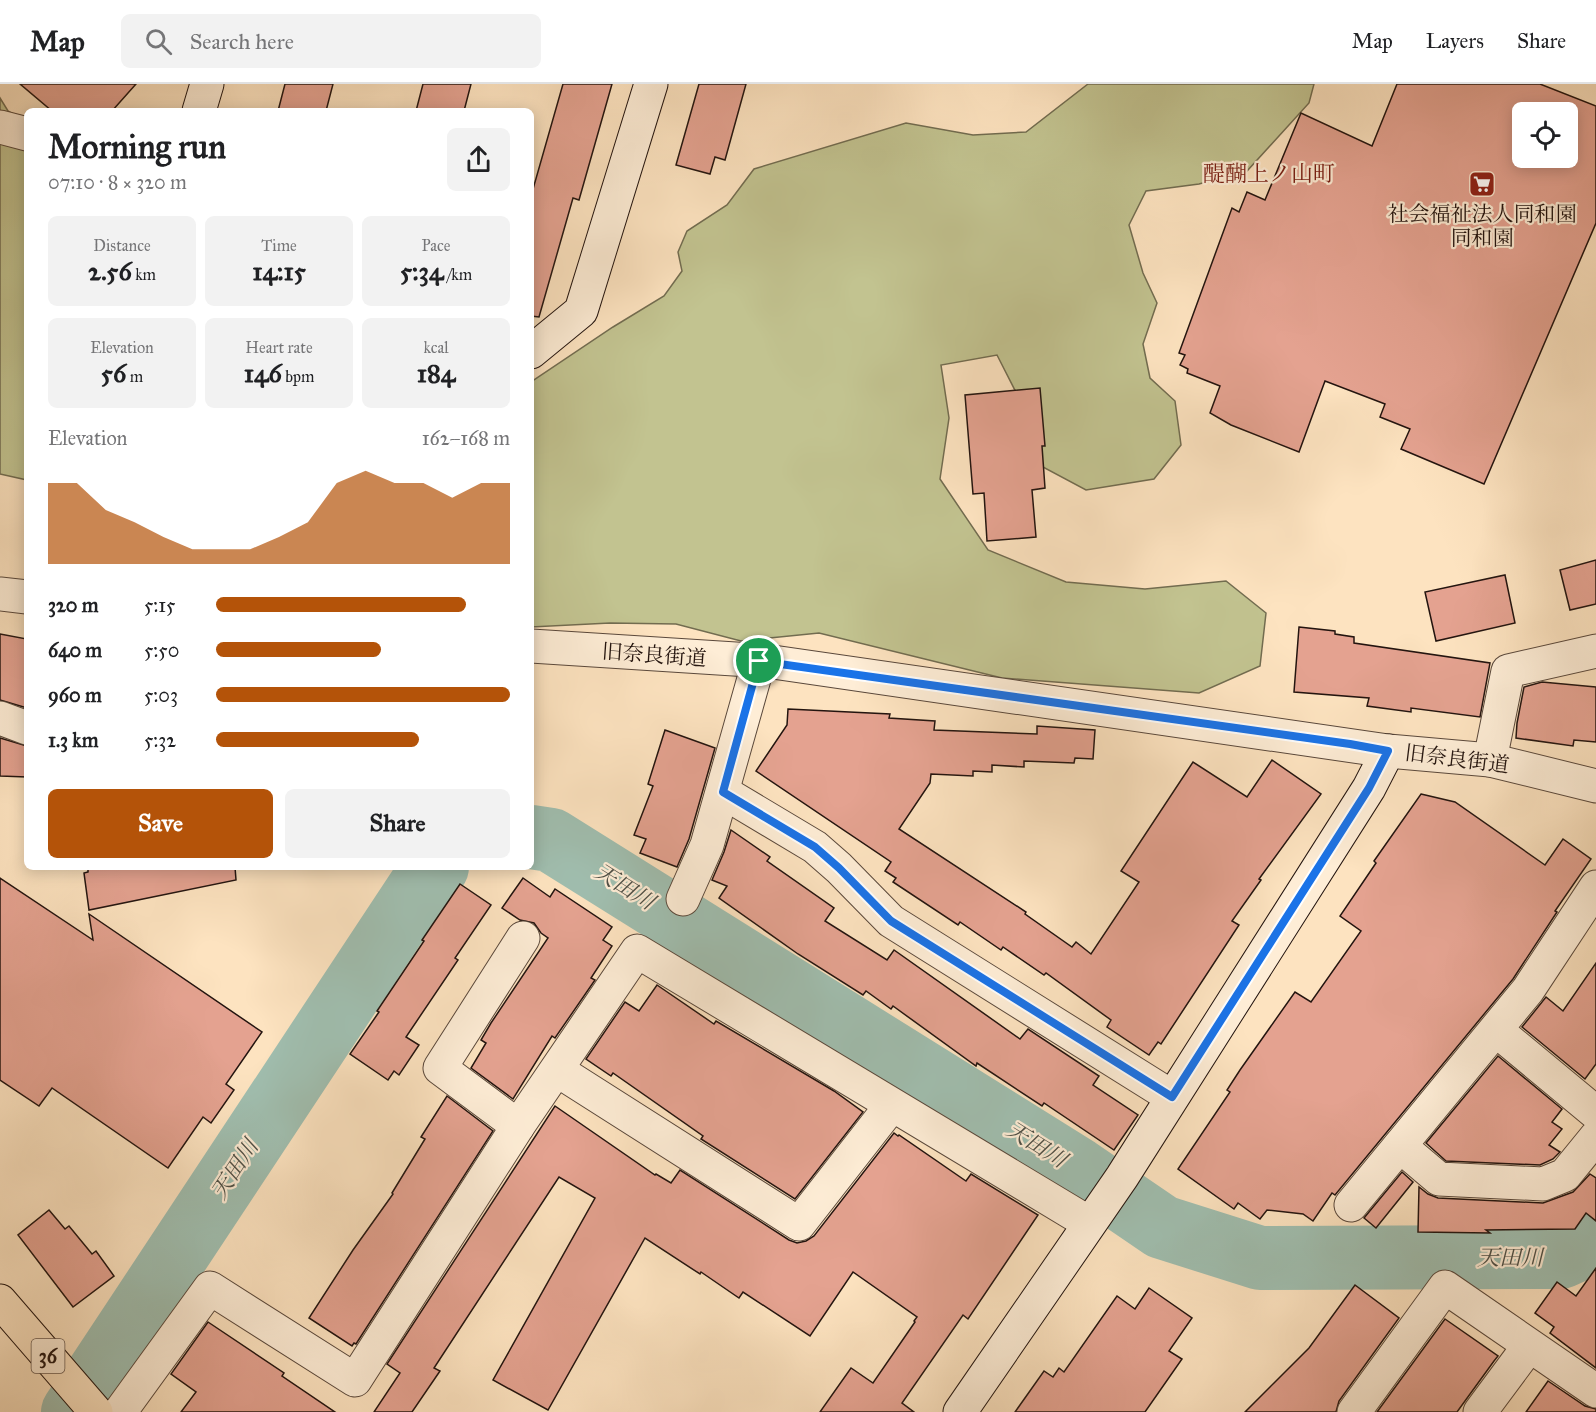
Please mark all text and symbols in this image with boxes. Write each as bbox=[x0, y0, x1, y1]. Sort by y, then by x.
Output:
search box bbox=[121, 14, 541, 68]
text: Map bbox=[30, 24, 85, 59]
icon: search bbox=[142, 25, 175, 58]
text: Search here bbox=[190, 28, 294, 55]
text: Map bbox=[1352, 28, 1393, 54]
text: Layers bbox=[1426, 28, 1484, 54]
text: Share bbox=[1517, 28, 1566, 54]
map controls bbox=[1512, 102, 1578, 168]
button: locate bbox=[1512, 102, 1578, 168]
text: Morning run bbox=[48, 127, 226, 167]
button: share bbox=[447, 128, 510, 191]
district label: 醍醐上ノ山町 bbox=[1203, 160, 1335, 187]
supermarket icon: 社会福祉法人同和園 同和園 bbox=[1467, 169, 1497, 199]
text: 07:10 · 8 × 320 m bbox=[48, 170, 187, 194]
place label: 社会福祉法人同和園 同和園 bbox=[1388, 201, 1577, 251]
text: Distance bbox=[93, 236, 151, 255]
text: Time bbox=[261, 236, 297, 255]
text: Pace bbox=[421, 236, 451, 255]
text: 2.56 bbox=[88, 255, 132, 287]
text: 14:15 bbox=[252, 255, 306, 287]
text: 5:34 bbox=[400, 255, 443, 287]
text: km bbox=[132, 265, 156, 284]
text: /km bbox=[443, 265, 472, 284]
text: Elevation bbox=[90, 338, 154, 357]
text: Heart rate bbox=[245, 338, 313, 357]
text: kcal bbox=[423, 338, 449, 357]
text: 56 bbox=[101, 357, 126, 389]
text: 146 bbox=[244, 357, 282, 389]
text: 184 bbox=[417, 357, 455, 389]
text: m bbox=[126, 367, 143, 386]
text: bpm bbox=[282, 367, 314, 386]
text: Elevation bbox=[48, 426, 127, 450]
text: 162–168 m bbox=[422, 426, 510, 450]
text: 320 m bbox=[48, 593, 99, 617]
text: 5:15 bbox=[144, 593, 175, 617]
pin bbox=[733, 635, 784, 686]
text: 640 m bbox=[48, 638, 102, 662]
text: 5:50 bbox=[144, 638, 179, 662]
street label: 旧奈良街道 bbox=[601, 638, 707, 672]
icon: arrive bbox=[742, 644, 775, 677]
text: 960 m bbox=[48, 683, 102, 707]
text: 5:03 bbox=[144, 683, 178, 707]
text: 1.3 km bbox=[48, 728, 98, 752]
text: 5:32 bbox=[144, 728, 176, 752]
street label: 旧奈良街道 bbox=[1403, 740, 1511, 778]
button: Save bbox=[48, 789, 273, 858]
button: Share bbox=[285, 789, 510, 858]
water label: 天田川 bbox=[590, 857, 662, 916]
water label: 天田川 bbox=[1002, 1115, 1074, 1174]
water label: 天田川 bbox=[205, 1133, 265, 1204]
water label: 天田川 bbox=[1477, 1244, 1545, 1271]
road number: 36 bbox=[32, 1339, 64, 1373]

